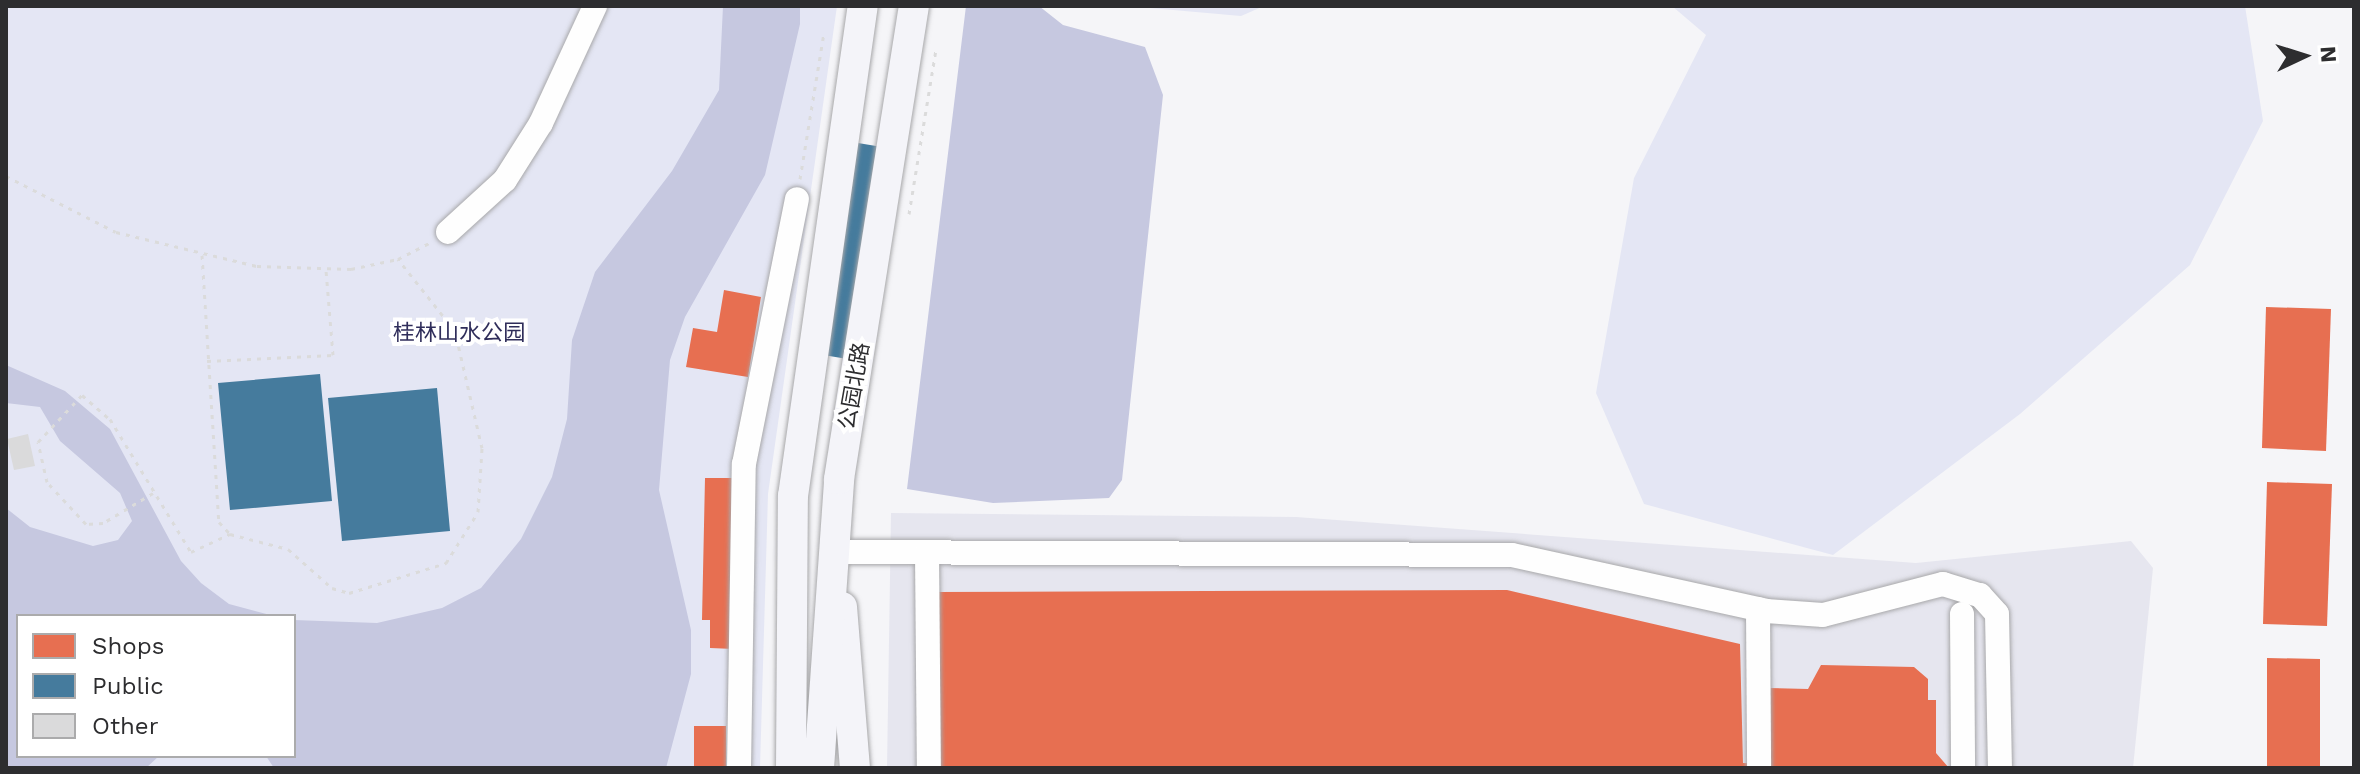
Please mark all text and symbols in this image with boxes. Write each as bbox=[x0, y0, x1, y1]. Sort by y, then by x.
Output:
north arrow bbox=[2264, 16, 2344, 96]
text: N bbox=[2315, 45, 2341, 63]
park label: 桂林山水公园 bbox=[393, 320, 525, 346]
street label: 公园北路 bbox=[833, 340, 875, 432]
legend bbox=[16, 614, 296, 758]
text: Shops bbox=[92, 632, 164, 660]
text: Public bbox=[92, 672, 164, 700]
text: Other bbox=[92, 712, 159, 740]

